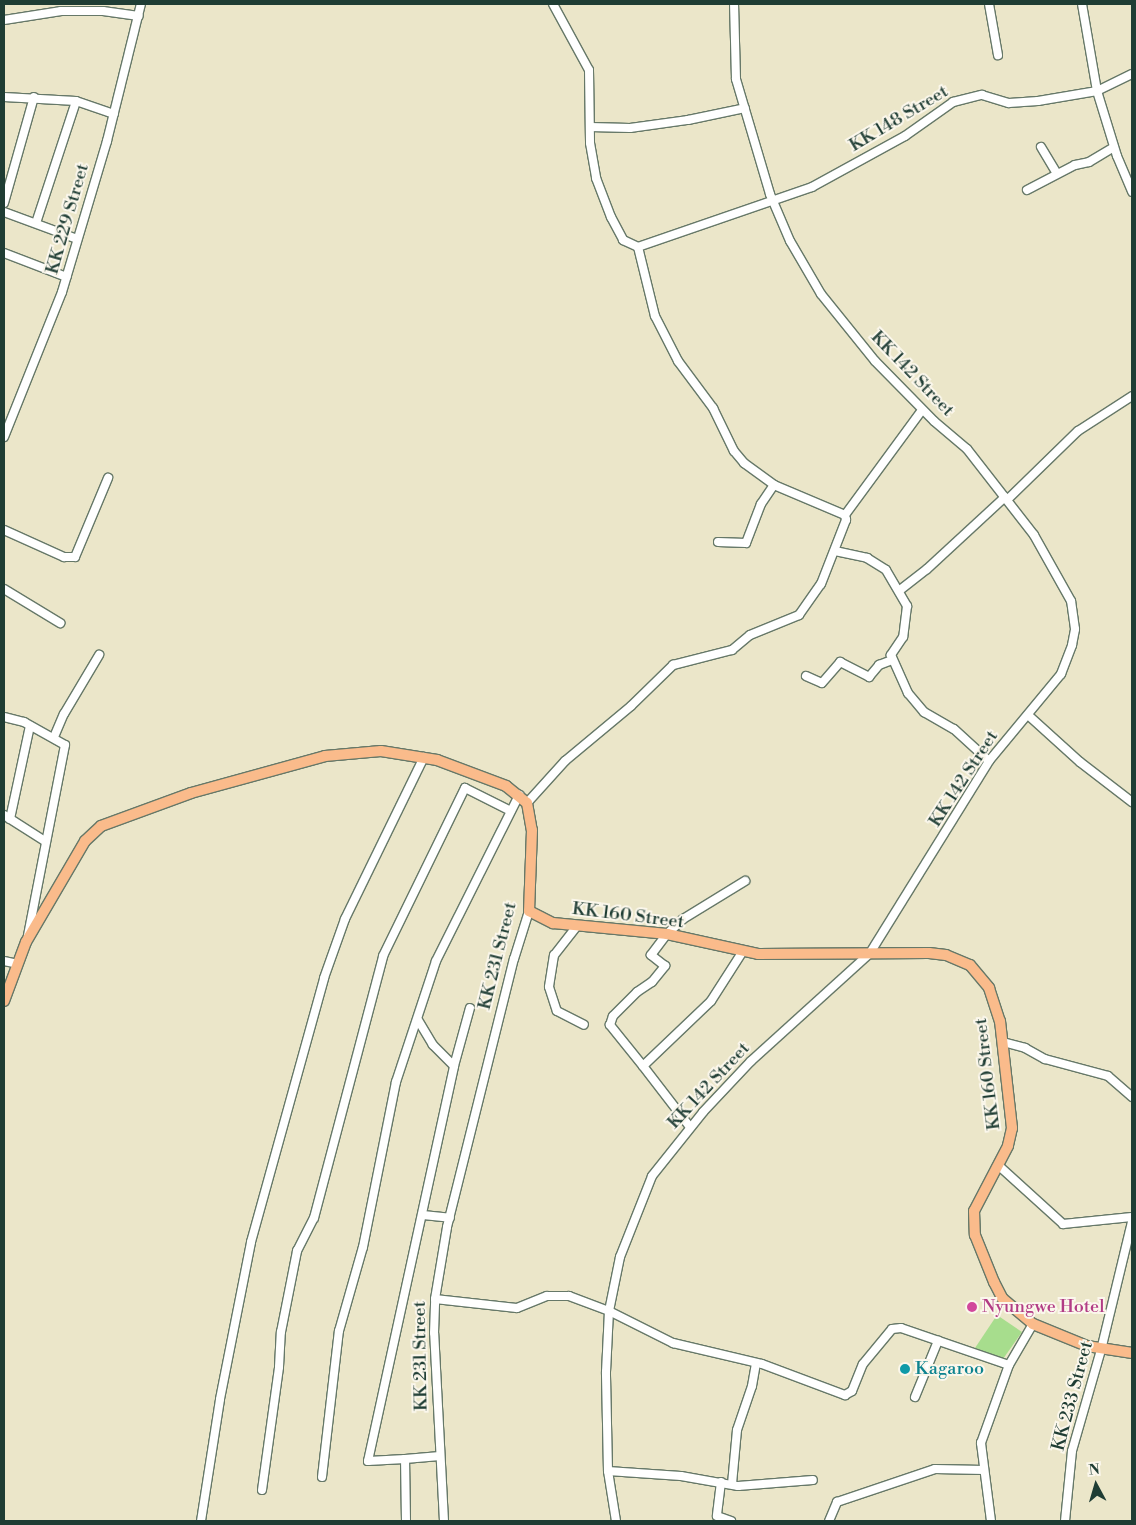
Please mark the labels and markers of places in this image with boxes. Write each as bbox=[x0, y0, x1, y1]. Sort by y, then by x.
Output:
place label: Nyungwe Hotel bbox=[982, 1296, 1104, 1318]
marker: Nyungwe Hotel bbox=[966, 1301, 978, 1313]
place label: Kagaroo bbox=[915, 1358, 984, 1380]
marker: Kagaroo bbox=[899, 1363, 911, 1375]

